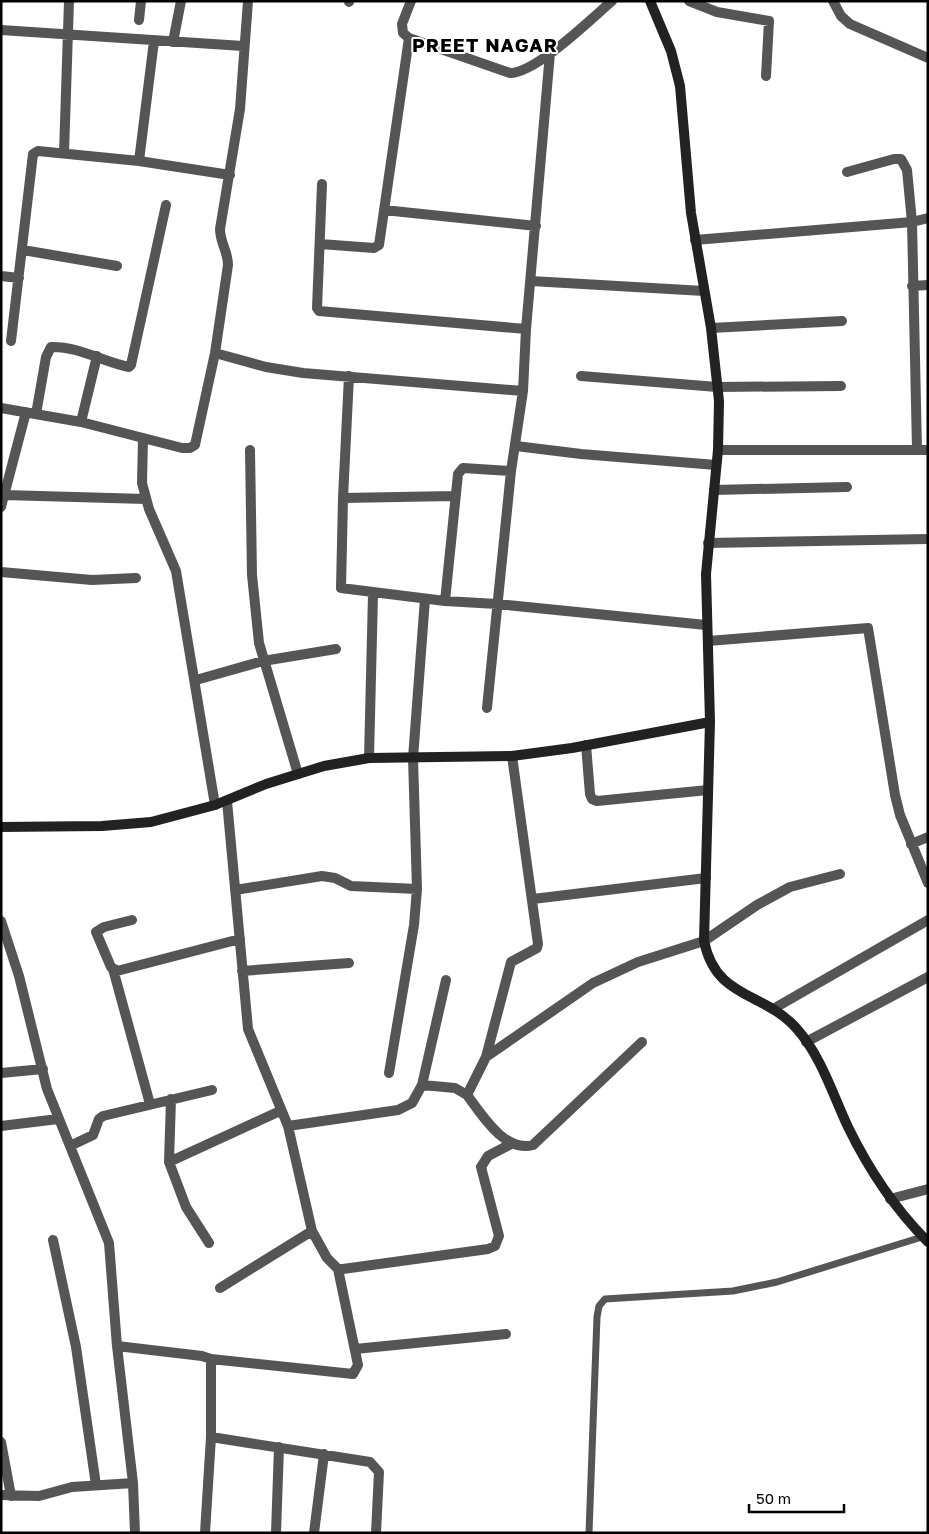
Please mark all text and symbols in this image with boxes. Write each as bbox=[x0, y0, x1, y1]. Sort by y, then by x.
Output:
district label: PREET NAGAR bbox=[412, 33, 558, 56]
scale bar bbox=[749, 1482, 844, 1514]
text: 50 m bbox=[756, 1489, 791, 1507]

